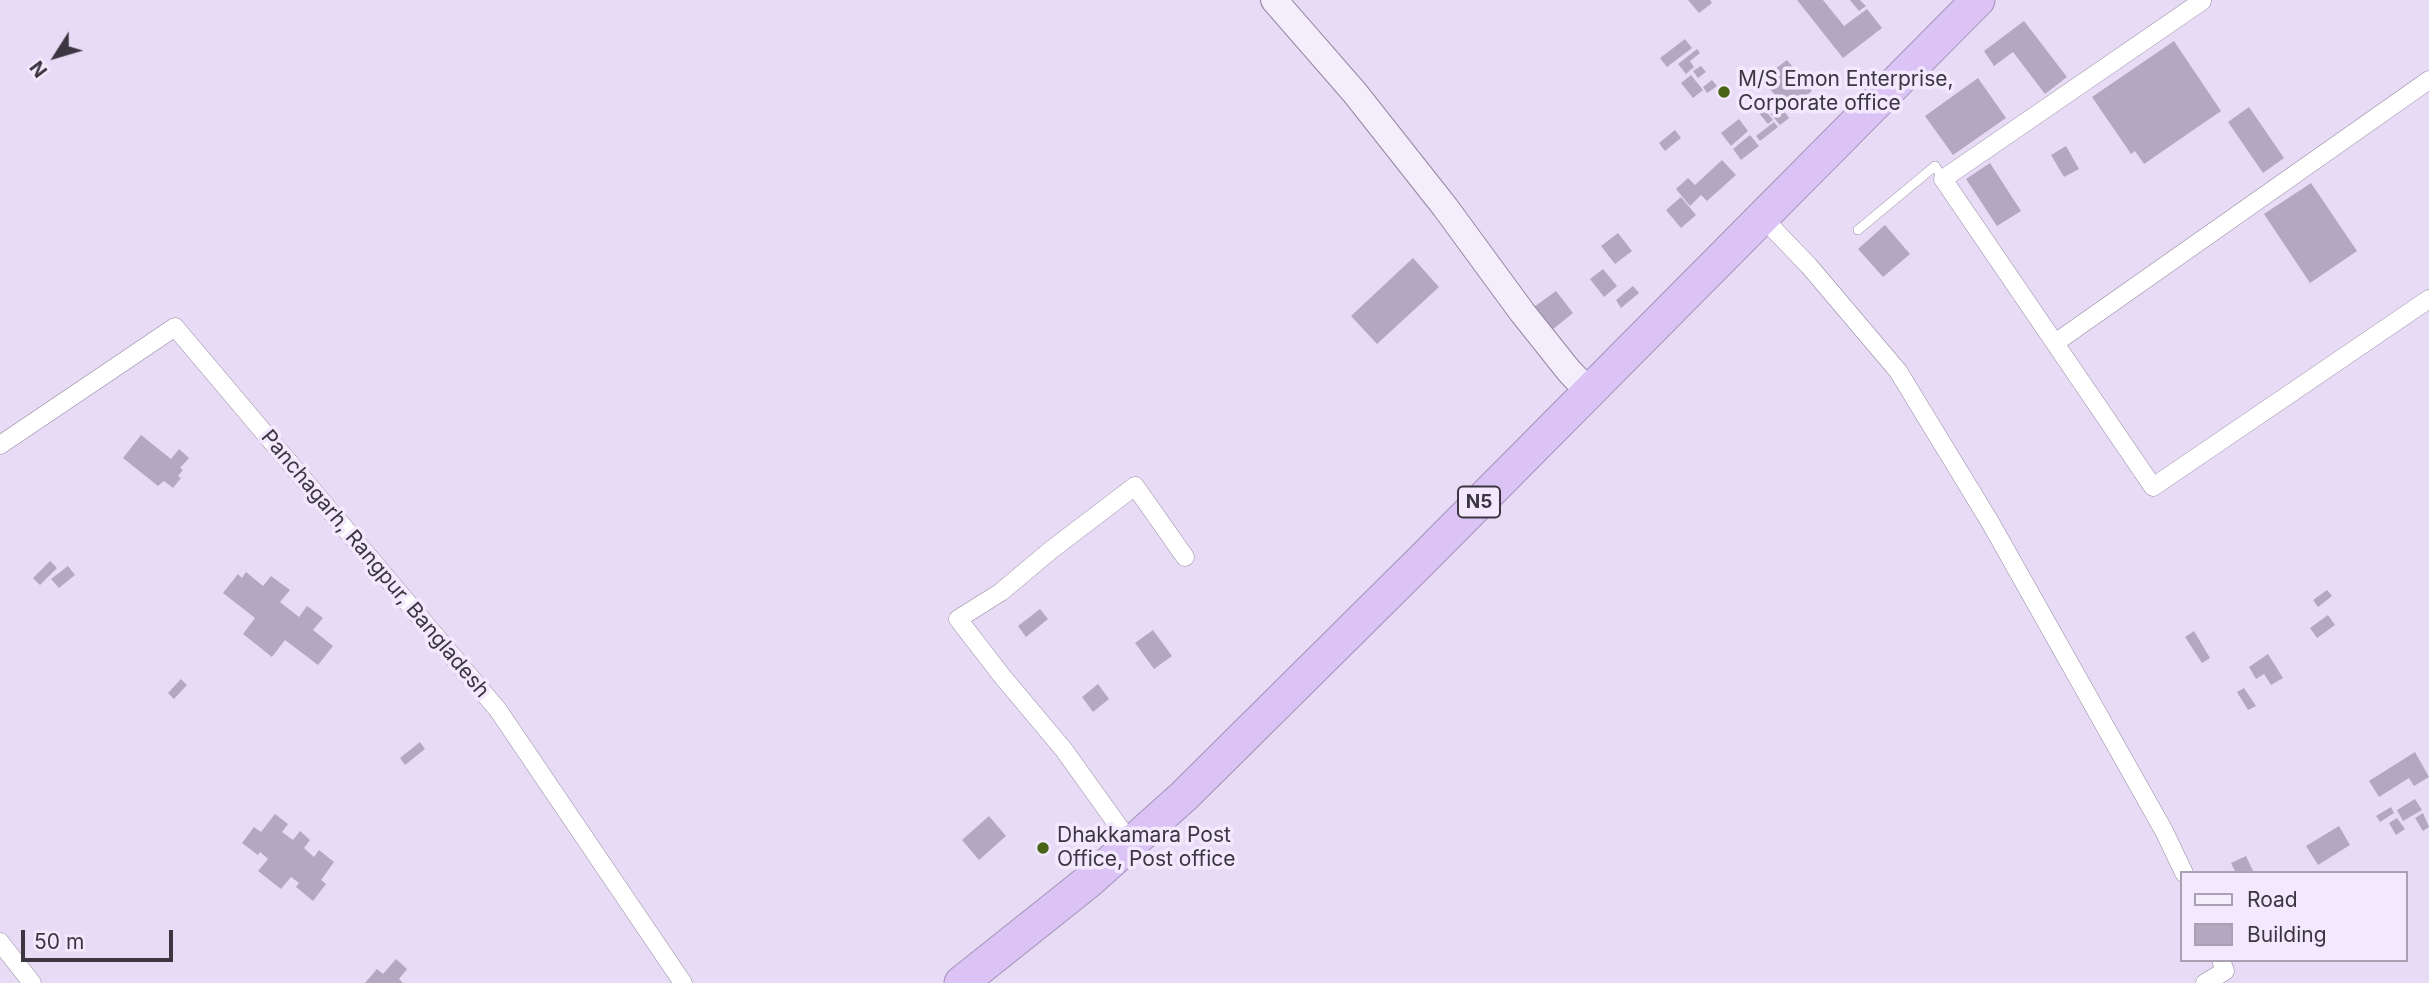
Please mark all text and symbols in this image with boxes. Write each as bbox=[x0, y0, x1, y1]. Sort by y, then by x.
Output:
north arrow bbox=[21, 21, 91, 91]
text: N bbox=[25, 56, 52, 82]
place label: M/S Emon Enterprise, Corporate office bbox=[1738, 67, 1954, 117]
marker: M/S Emon Enterprise, Corporate office bbox=[1716, 84, 1732, 100]
street label: Panchagarh, Rangpur, Bangladesh bbox=[256, 425, 494, 703]
road number: N5 bbox=[1458, 486, 1500, 517]
place label: Dhakkamara Post Office, Post office bbox=[1057, 823, 1235, 873]
marker: Dhakkamara Post Office, Post office bbox=[1035, 840, 1051, 856]
legend bbox=[2180, 871, 2408, 962]
text: Road bbox=[2247, 887, 2298, 912]
scale bar bbox=[24, 916, 177, 960]
text: Building bbox=[2247, 922, 2327, 947]
text: 50 m bbox=[34, 929, 84, 954]

